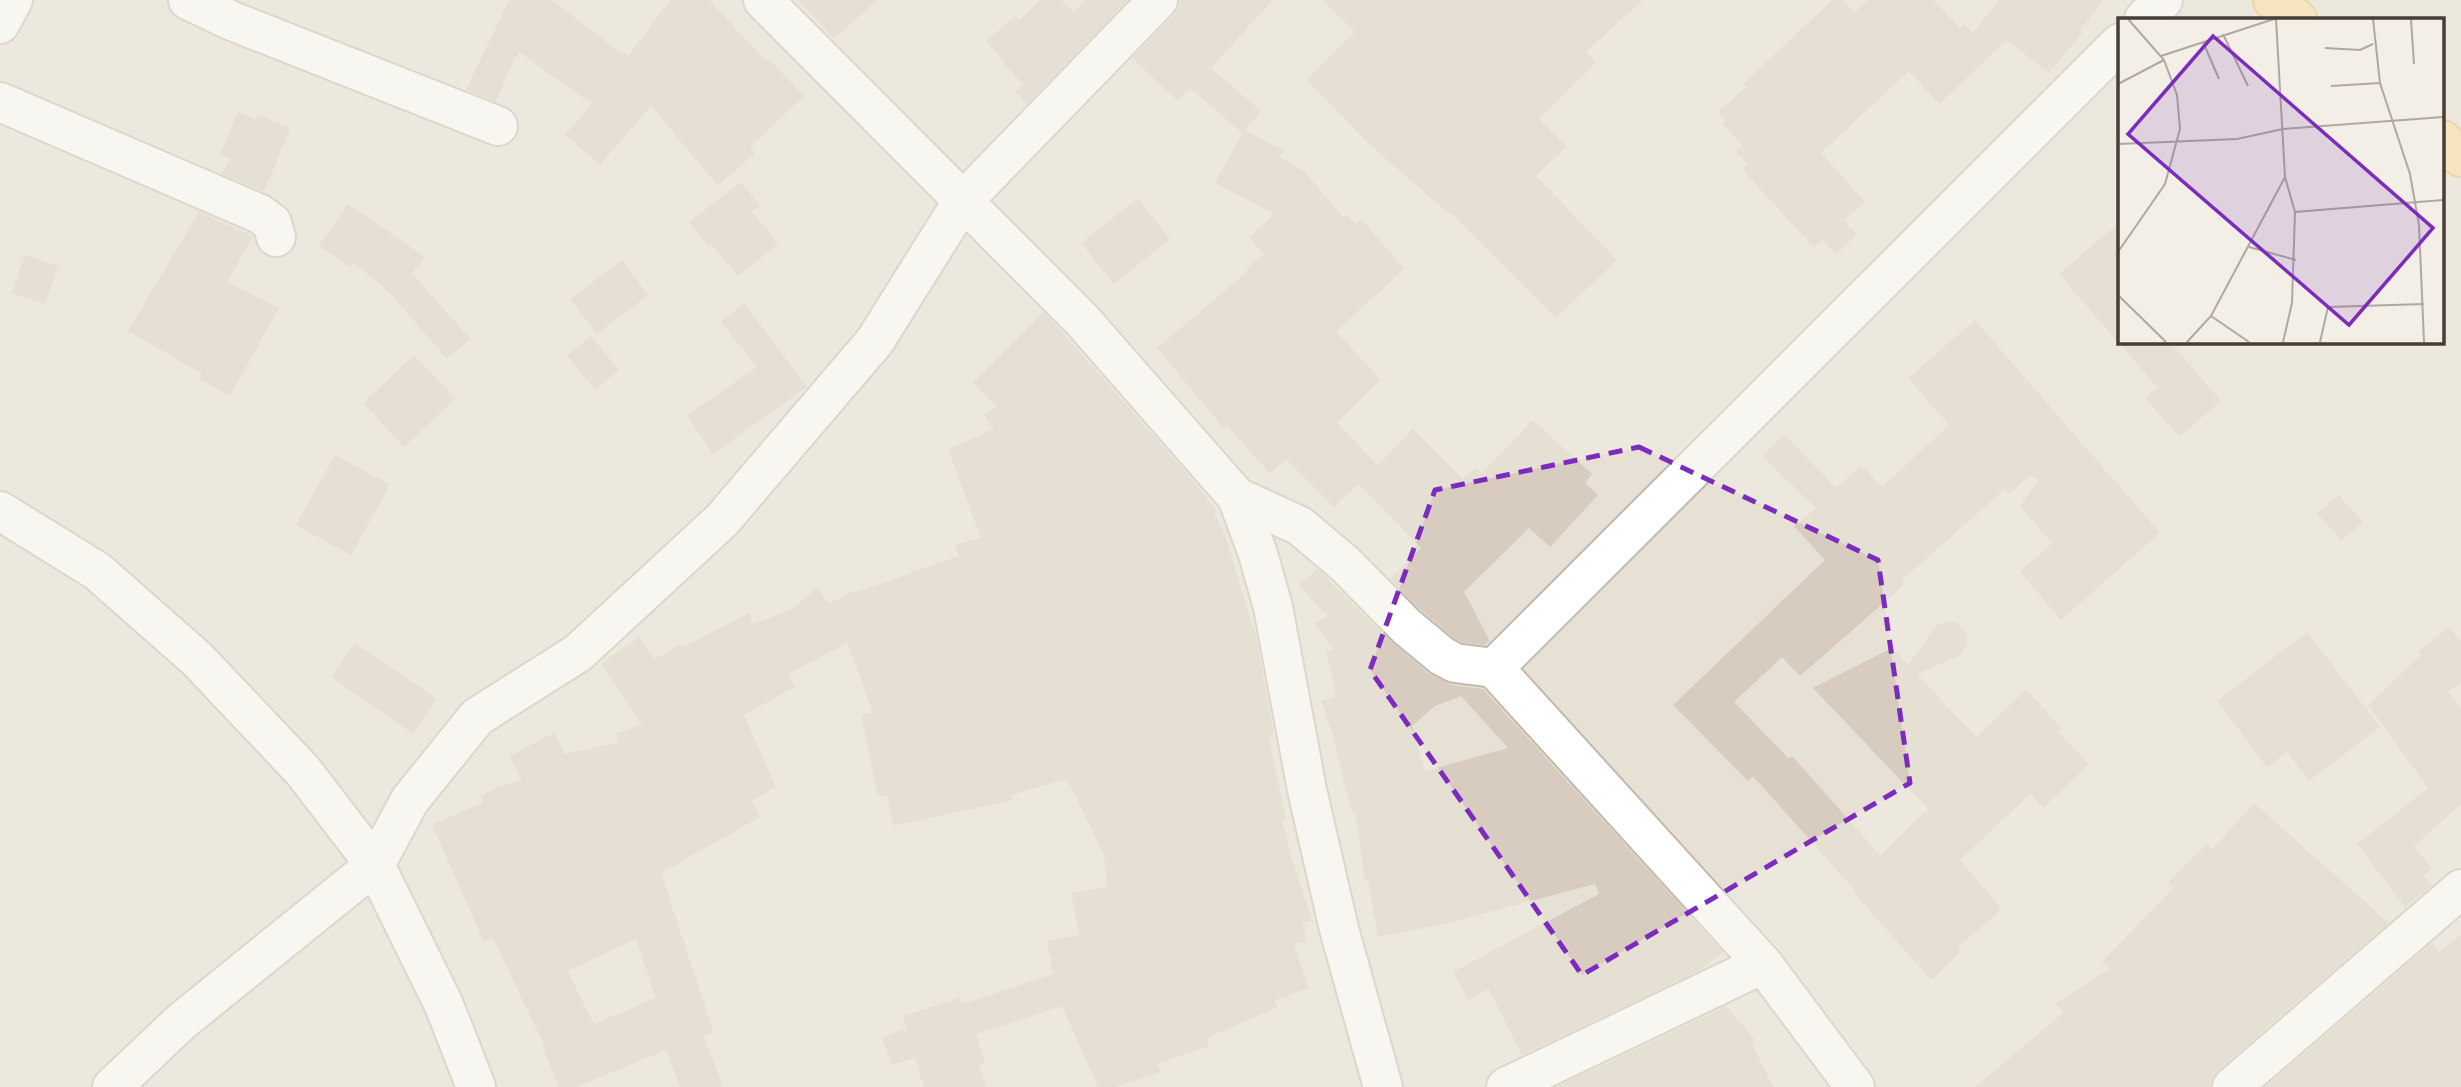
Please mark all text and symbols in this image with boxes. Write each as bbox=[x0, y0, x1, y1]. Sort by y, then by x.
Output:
inset map bbox=[2118, 18, 2444, 343]

